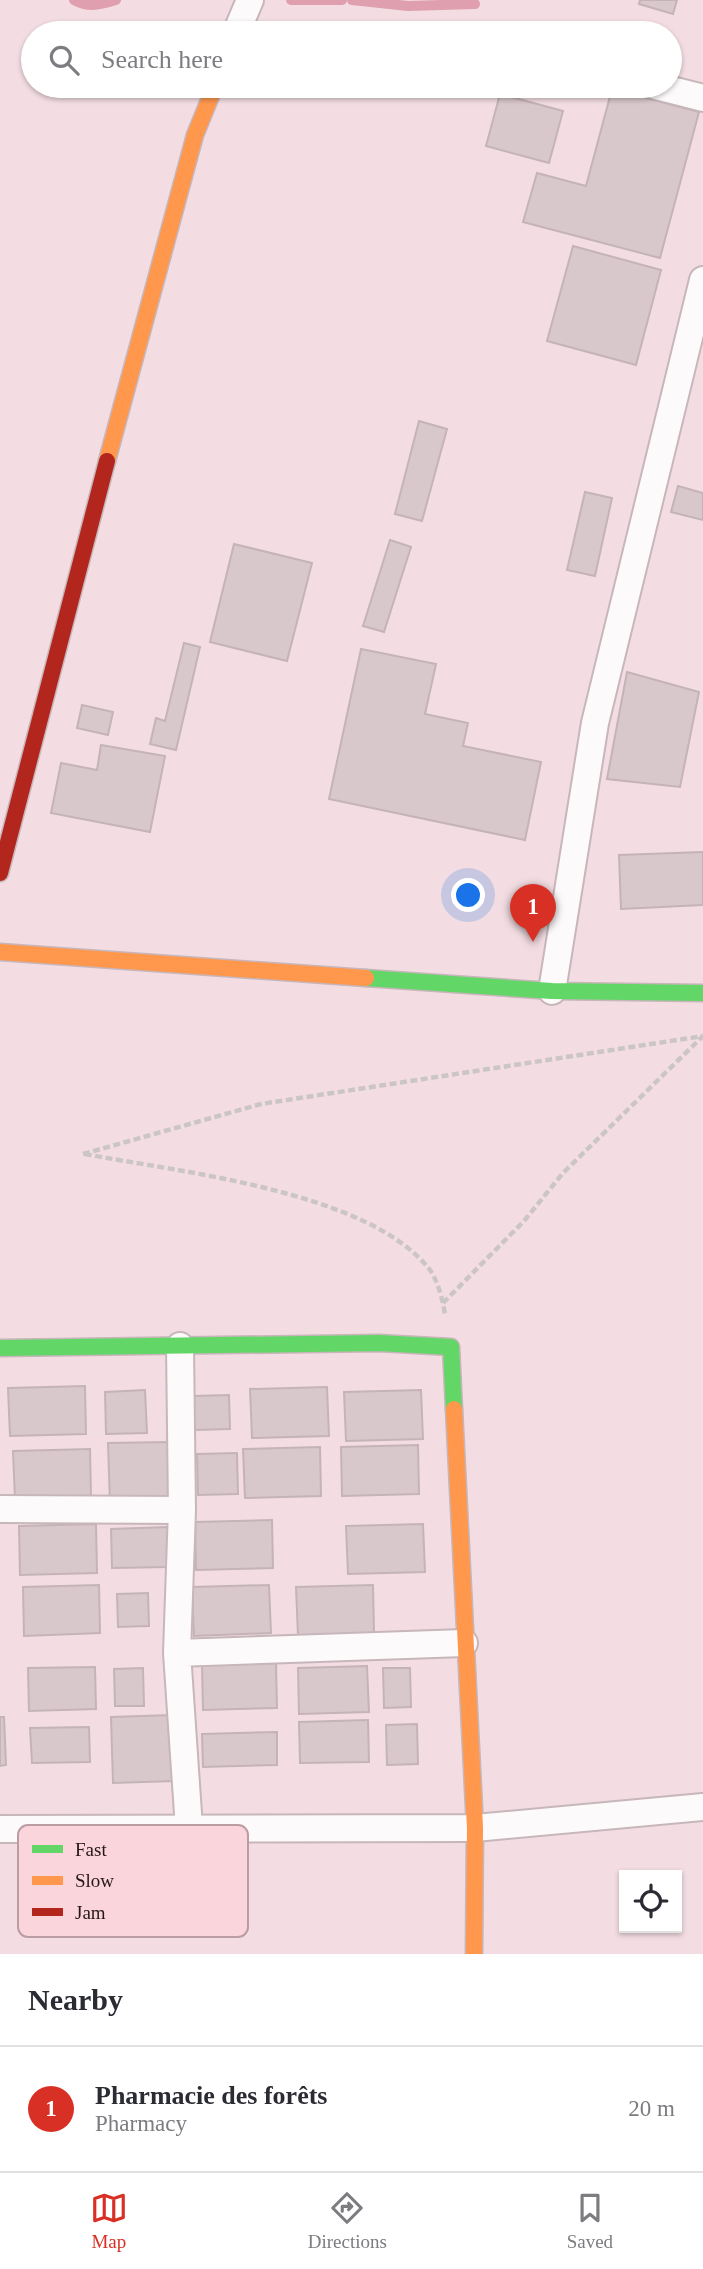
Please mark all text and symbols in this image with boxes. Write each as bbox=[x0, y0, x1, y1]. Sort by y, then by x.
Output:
search box bbox=[21, 21, 682, 98]
icon: search bbox=[45, 41, 83, 79]
text: Search here bbox=[101, 45, 223, 74]
your location bbox=[451, 878, 485, 912]
pin: 1 bbox=[510, 884, 556, 942]
legend bbox=[18, 1825, 248, 1937]
text: Fast bbox=[75, 1839, 107, 1860]
text: Slow bbox=[75, 1870, 114, 1891]
map controls bbox=[619, 1870, 682, 1933]
button: locate bbox=[619, 1870, 682, 1933]
text: Jam bbox=[75, 1902, 106, 1923]
text: Nearby bbox=[28, 1983, 123, 2016]
text: Pharmacie des forêts bbox=[95, 2081, 327, 2110]
text: 1 bbox=[45, 2096, 57, 2121]
text: 20 m bbox=[628, 2096, 675, 2121]
text: Pharmacy bbox=[95, 2111, 187, 2136]
tab: Map bbox=[90, 2189, 128, 2253]
tab: Directions bbox=[308, 2189, 387, 2253]
tab: Saved bbox=[567, 2189, 613, 2253]

